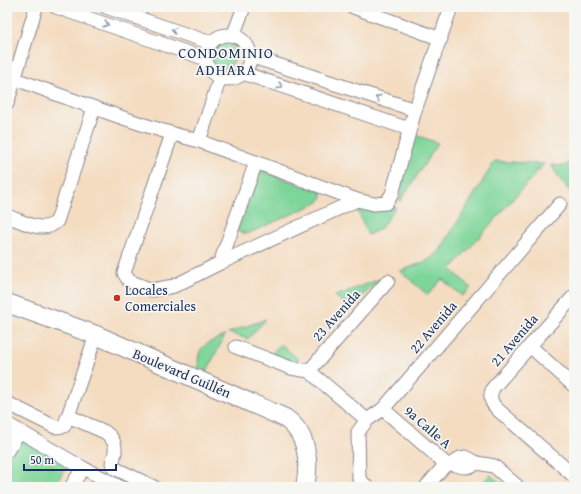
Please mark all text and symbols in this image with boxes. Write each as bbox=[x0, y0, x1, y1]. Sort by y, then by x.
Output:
one-way arrow bbox=[103, 19, 110, 28]
one-way arrow bbox=[171, 27, 178, 35]
district label: CONDOMINIO ADHARA bbox=[178, 42, 274, 80]
one-way arrow bbox=[277, 81, 284, 90]
one-way arrow bbox=[375, 94, 382, 103]
place label: Locales Comerciales bbox=[125, 280, 196, 316]
street label: 23 Avenida bbox=[307, 284, 365, 345]
marker: Locales Comerciales bbox=[112, 293, 122, 303]
street label: 22 Avenida bbox=[405, 296, 462, 358]
street label: 21 Avenida bbox=[486, 309, 543, 371]
street label: Boulevard Guillén bbox=[130, 343, 234, 403]
street label: 9a Calle A bbox=[400, 401, 456, 453]
scale bar bbox=[24, 446, 116, 472]
text: 50 m bbox=[30, 451, 54, 468]

